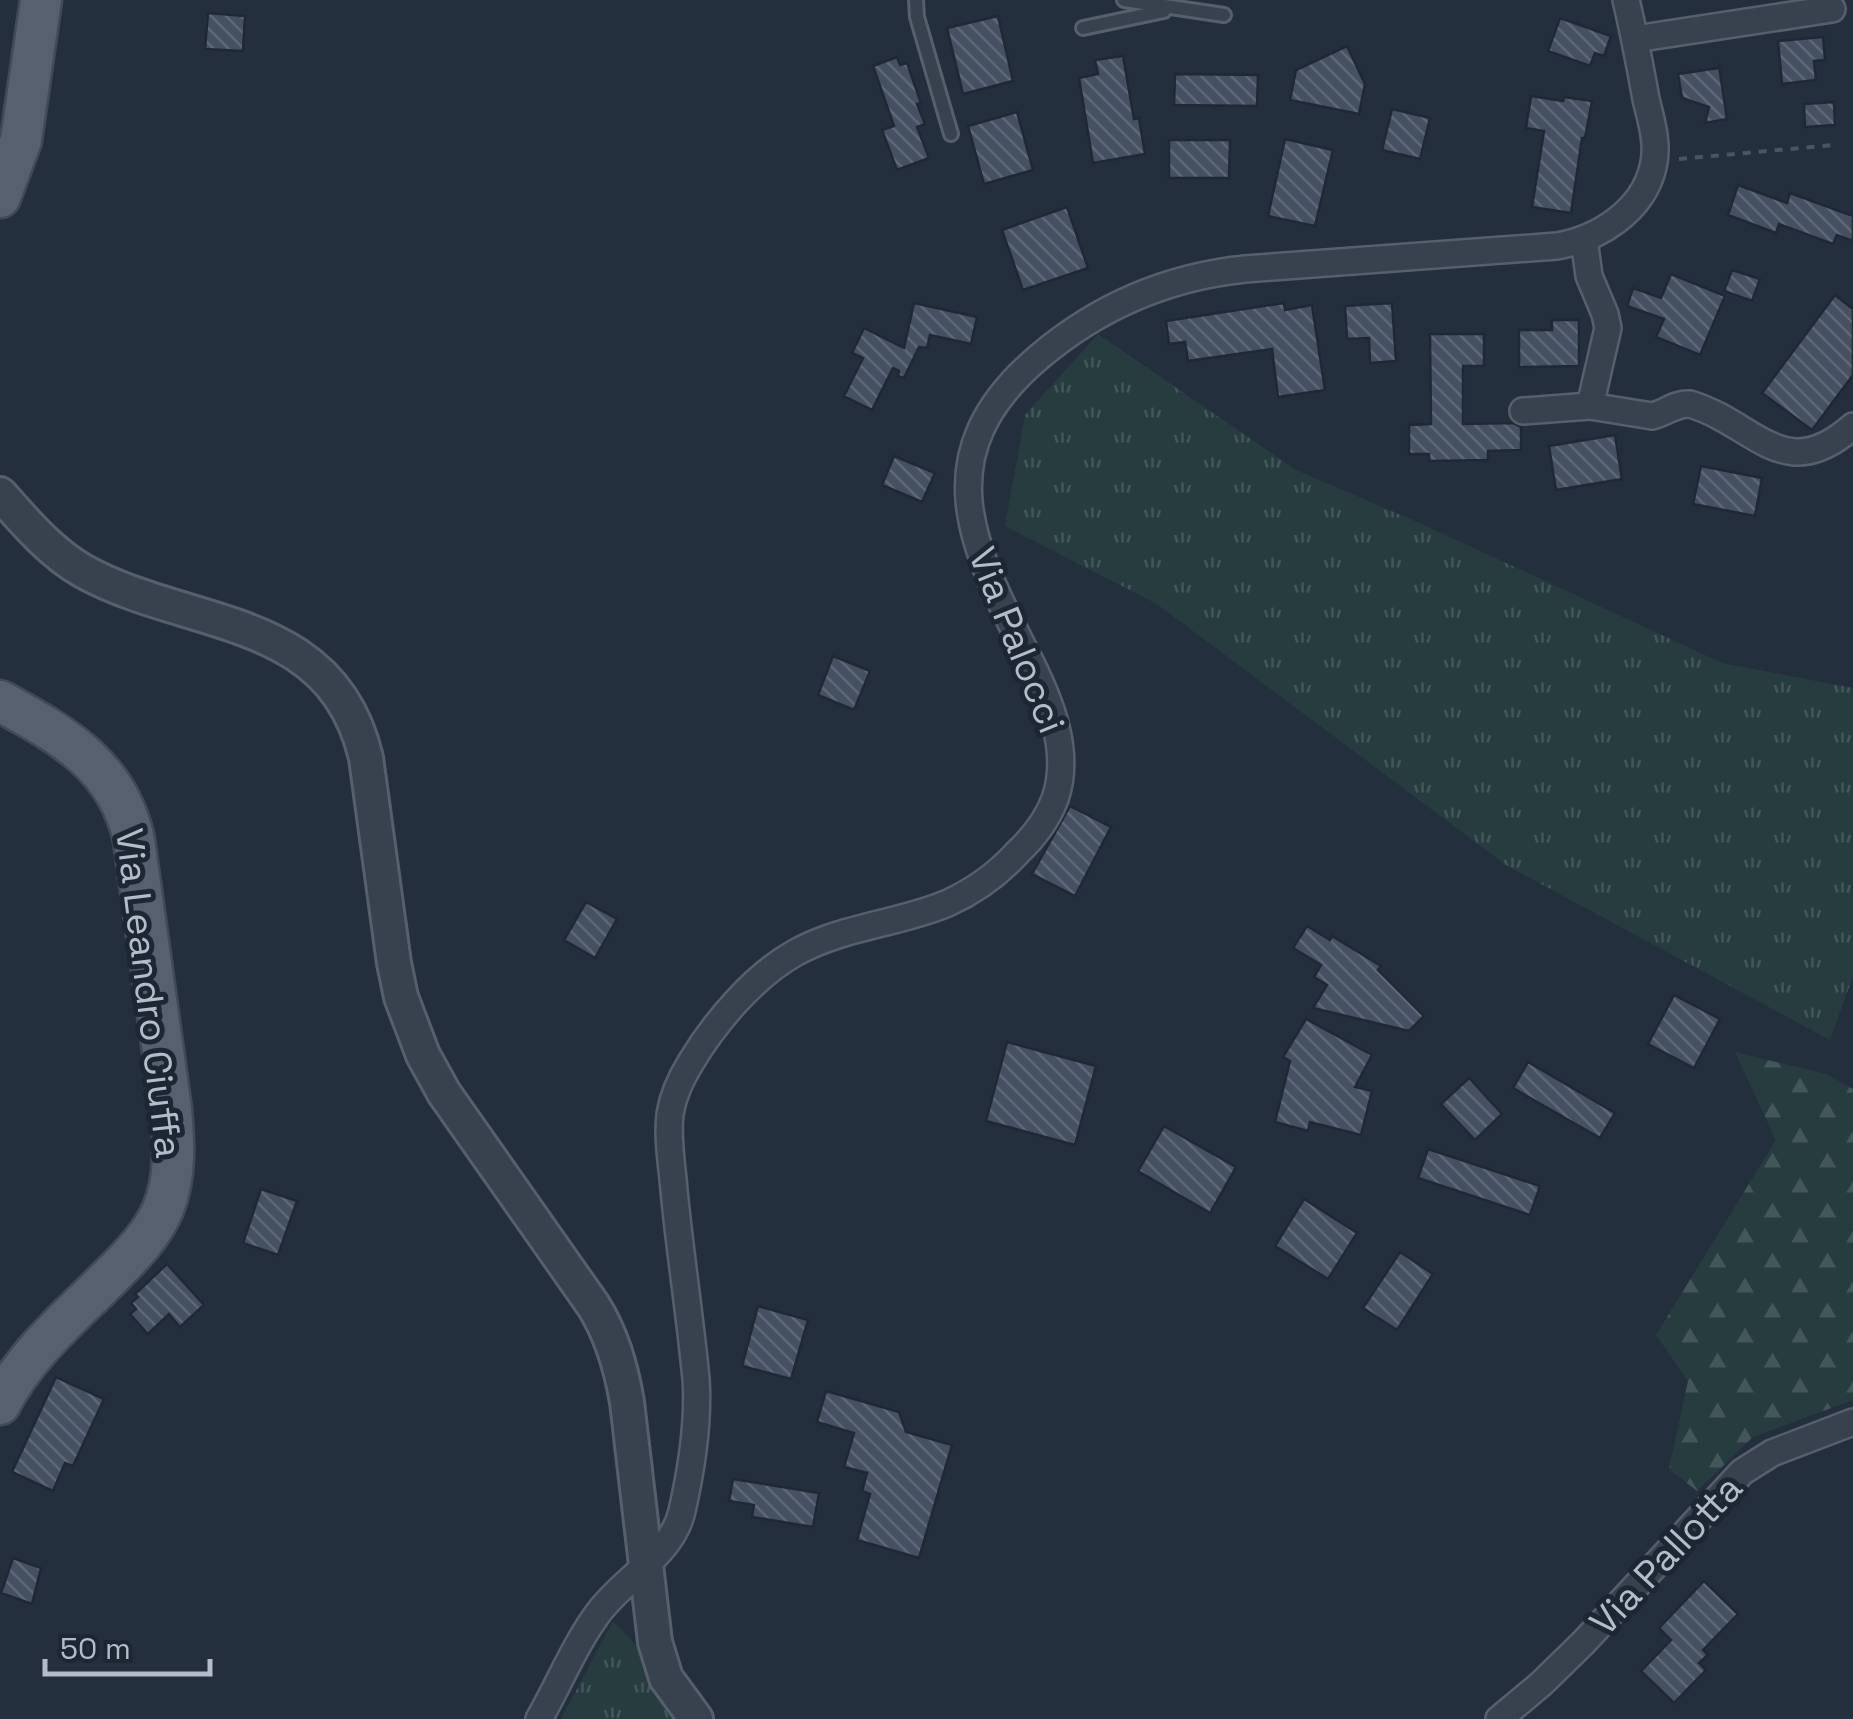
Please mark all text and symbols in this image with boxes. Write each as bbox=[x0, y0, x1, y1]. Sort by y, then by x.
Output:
street label: Via Palocci bbox=[958, 540, 1076, 740]
street label: Via Leandro Ciuffa bbox=[105, 826, 193, 1160]
street label: Via Pallotta bbox=[1579, 1465, 1753, 1645]
scale bar bbox=[45, 1614, 210, 1676]
text: 50 m bbox=[60, 1629, 131, 1668]

